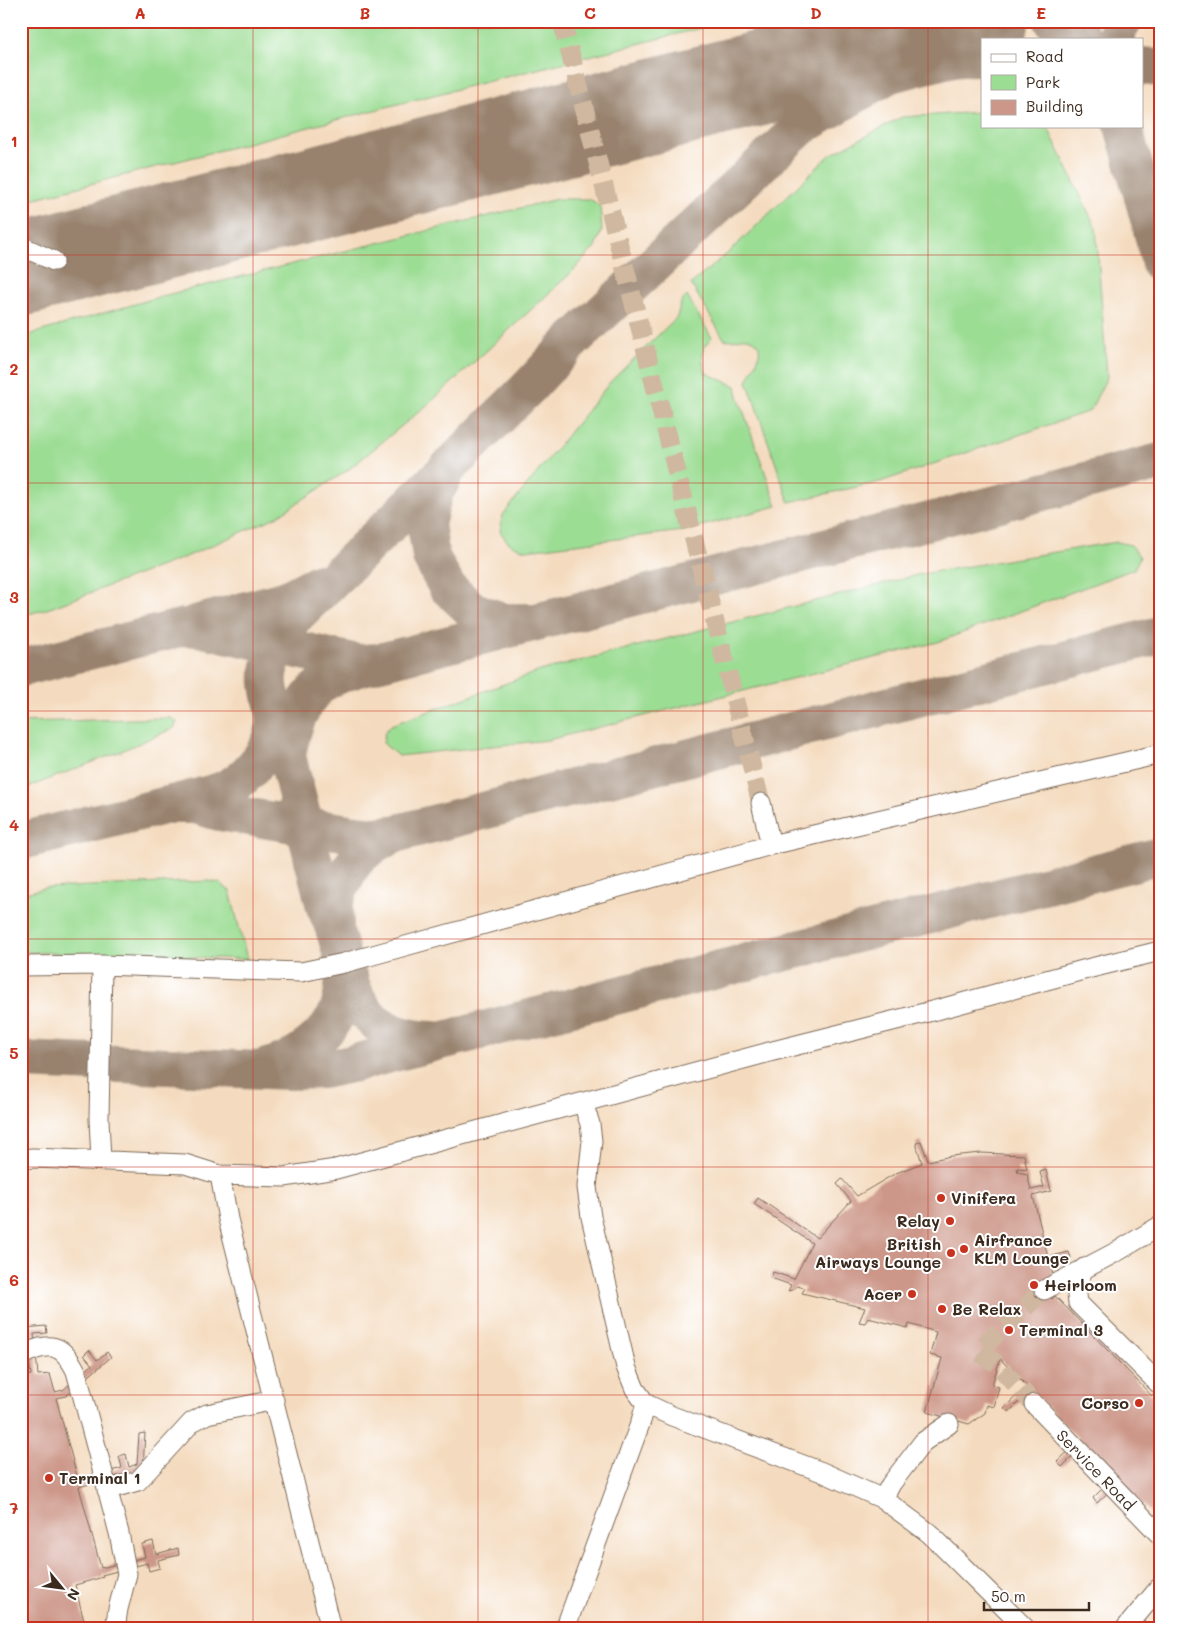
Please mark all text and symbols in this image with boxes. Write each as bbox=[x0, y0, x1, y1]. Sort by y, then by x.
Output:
text: A bbox=[134, 2, 146, 23]
text: B bbox=[360, 2, 370, 23]
text: C bbox=[584, 2, 596, 23]
text: D bbox=[810, 2, 822, 23]
text: E bbox=[1036, 2, 1046, 23]
legend bbox=[981, 38, 1144, 128]
text: Road bbox=[1026, 46, 1063, 66]
text: Park bbox=[1026, 72, 1060, 92]
text: Building bbox=[1026, 96, 1083, 116]
text: 1 bbox=[10, 130, 18, 151]
text: 2 bbox=[10, 358, 19, 379]
text: 3 bbox=[9, 586, 19, 607]
text: 4 bbox=[9, 814, 19, 835]
text: 5 bbox=[9, 1042, 19, 1063]
place label: Vinifera bbox=[951, 1187, 1016, 1208]
marker: Vinifera bbox=[935, 1192, 947, 1204]
place label: Relay bbox=[897, 1210, 940, 1231]
marker: Relay bbox=[944, 1215, 956, 1227]
place label: Airfrance KLM Lounge bbox=[974, 1229, 1069, 1268]
place label: British Airways Lounge bbox=[815, 1233, 941, 1272]
marker: Airfrance KLM Lounge bbox=[958, 1243, 970, 1255]
marker: British Airways Lounge bbox=[945, 1247, 957, 1259]
text: 6 bbox=[9, 1269, 19, 1290]
place label: Heirloom bbox=[1044, 1274, 1117, 1295]
marker: Heirloom bbox=[1028, 1279, 1040, 1291]
place label: Acer bbox=[863, 1283, 902, 1304]
marker: Acer bbox=[906, 1288, 918, 1300]
place label: Be Relax bbox=[952, 1298, 1021, 1319]
marker: Be Relax bbox=[936, 1303, 948, 1315]
place label: Terminal 3 bbox=[1019, 1319, 1104, 1340]
marker: Terminal 3 bbox=[1003, 1324, 1015, 1336]
place label: Corso bbox=[1081, 1392, 1129, 1413]
marker: Corso bbox=[1133, 1397, 1145, 1409]
street label: Service Road bbox=[1052, 1425, 1140, 1515]
place label: Terminal 1 bbox=[59, 1467, 141, 1488]
marker: Terminal 1 bbox=[43, 1472, 55, 1484]
text: 7 bbox=[10, 1497, 19, 1518]
north arrow bbox=[38, 1562, 88, 1612]
scale bar bbox=[984, 1580, 1088, 1612]
text: N bbox=[63, 1585, 85, 1604]
text: 50 m bbox=[991, 1586, 1026, 1606]

